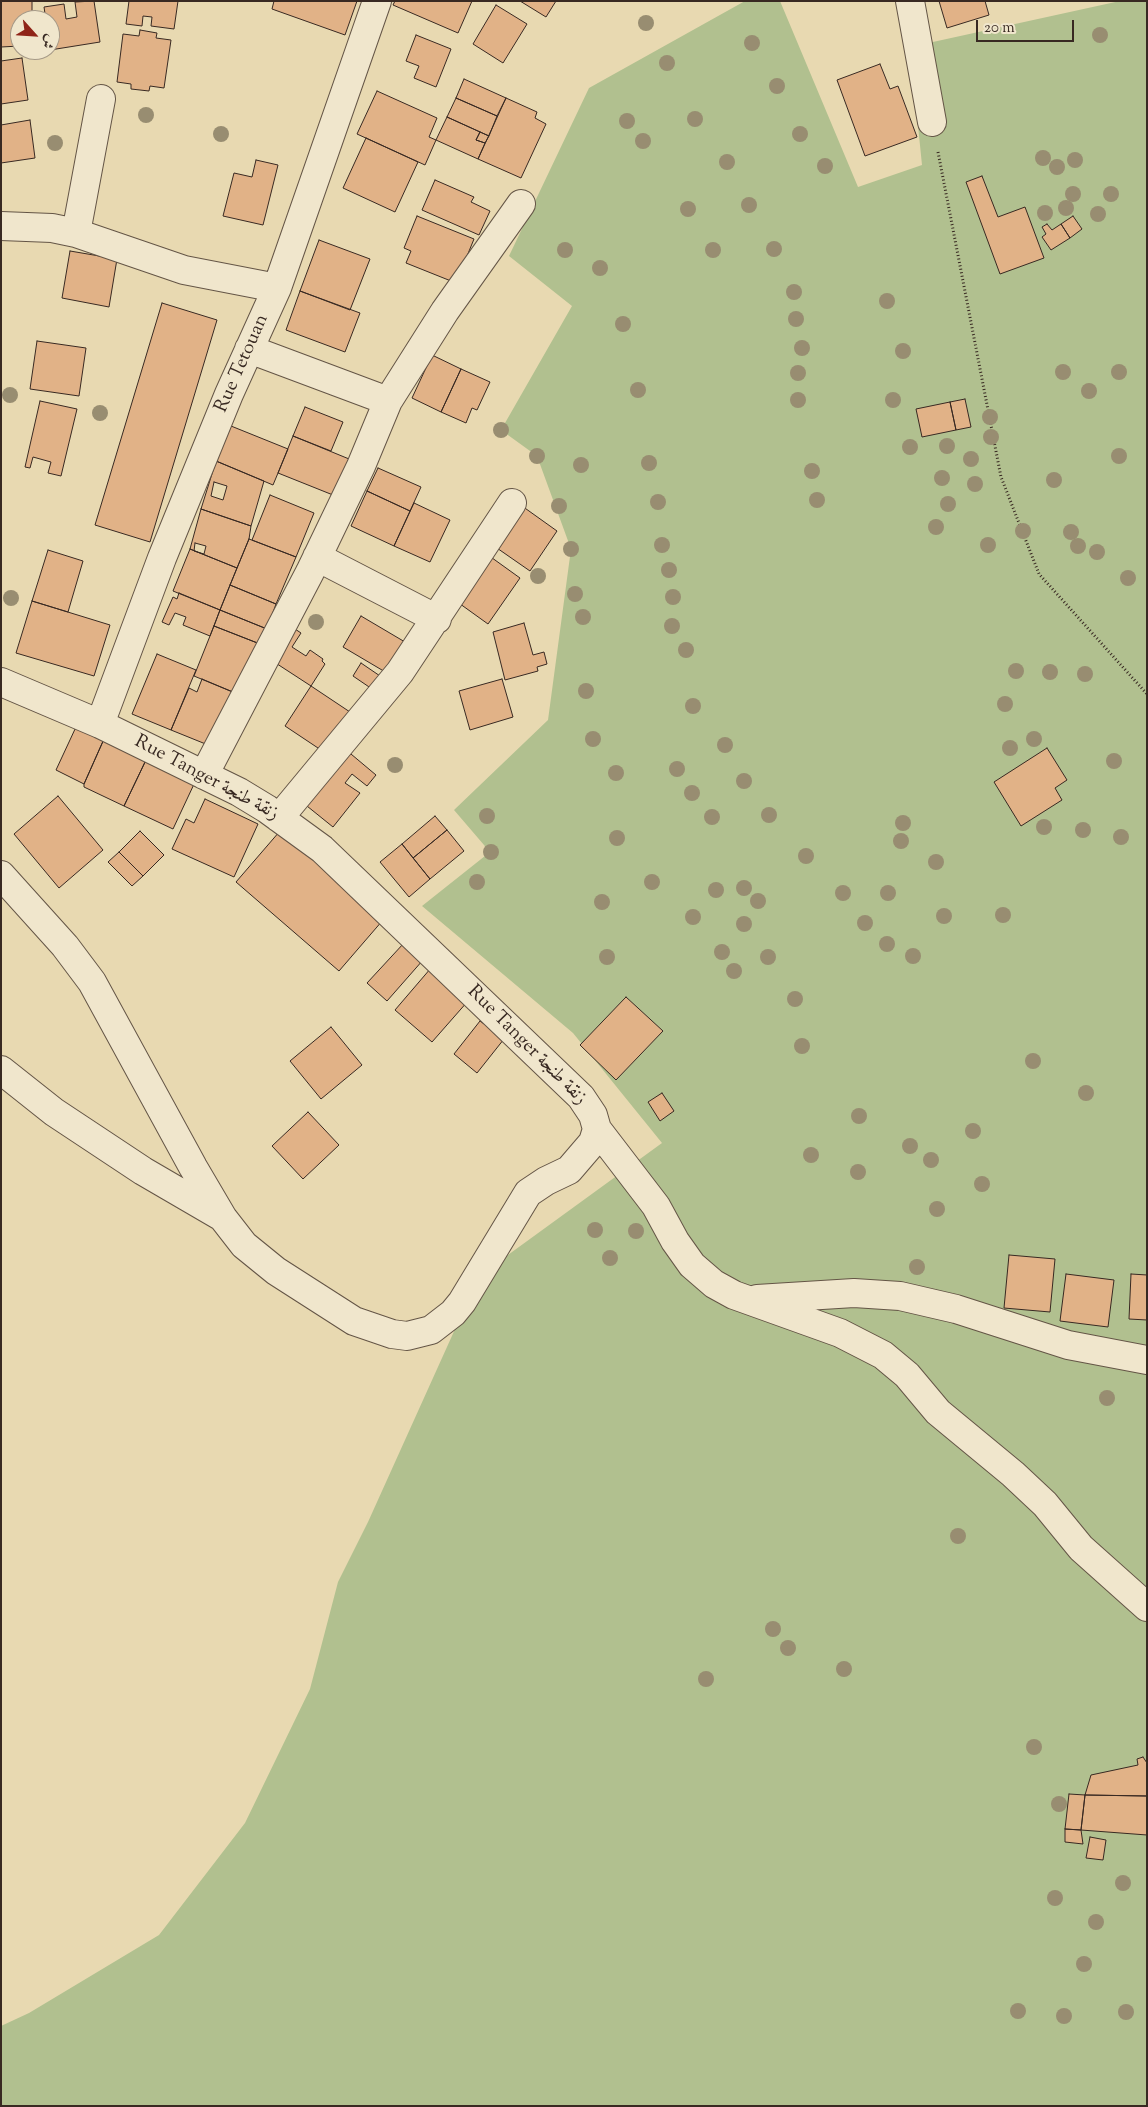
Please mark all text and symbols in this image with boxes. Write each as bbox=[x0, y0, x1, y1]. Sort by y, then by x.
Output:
north arrow bbox=[10, 10, 60, 60]
scale bar bbox=[978, 10, 1076, 42]
text: 20 m bbox=[984, 18, 1015, 39]
text: ش bbox=[36, 31, 60, 52]
street label: Rue Tetouan bbox=[211, 311, 275, 417]
street label: Rue Tanger زنقة طنجة bbox=[130, 731, 282, 827]
street label: Rue Tanger زنقة طنجة bbox=[461, 981, 591, 1111]

